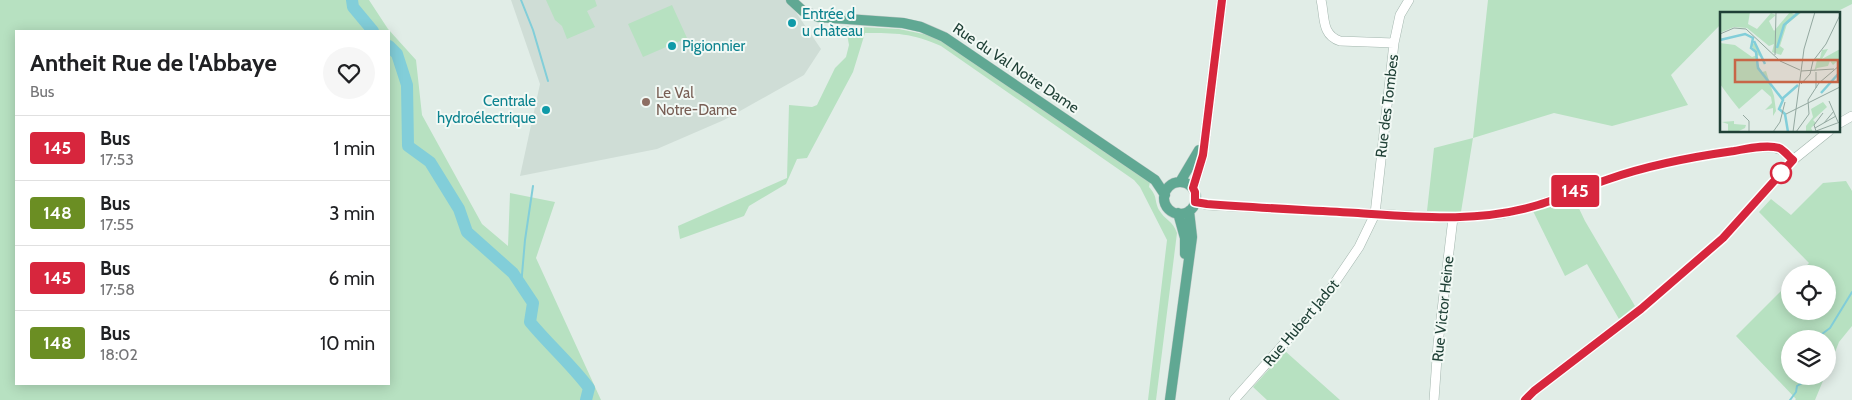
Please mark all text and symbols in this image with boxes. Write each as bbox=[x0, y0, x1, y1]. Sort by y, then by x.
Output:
place label: Entrée d u chàteau bbox=[802, 5, 863, 40]
inset map bbox=[1720, 12, 1840, 132]
marker: Entrée d u chàteau bbox=[786, 17, 798, 29]
street label: Rue du Val Notre Dame bbox=[950, 19, 1083, 117]
place label: Pigionnier bbox=[682, 37, 745, 55]
marker: Pigionnier bbox=[666, 40, 678, 52]
button: heart bbox=[323, 47, 375, 99]
text: Antheit Rue de l'Abbaye bbox=[30, 48, 277, 77]
street label: Rue des Tombes bbox=[1372, 53, 1402, 159]
text: Bus bbox=[30, 82, 54, 101]
place label: Le Val Notre-Dame bbox=[656, 84, 737, 119]
place label: Centrale hydroélectrique bbox=[437, 92, 536, 127]
marker: Le Val Notre-Dame bbox=[640, 96, 652, 108]
marker: Centrale hydroélectrique bbox=[540, 104, 552, 116]
text: Bus bbox=[100, 127, 130, 150]
text: 145 bbox=[44, 137, 71, 159]
text: 1 min bbox=[333, 137, 375, 160]
text: 17:53 bbox=[100, 150, 134, 169]
unlabelled marker bbox=[1770, 162, 1792, 184]
line badge: 145 bbox=[1546, 175, 1604, 207]
text: 145 bbox=[1561, 180, 1589, 202]
text: Bus bbox=[100, 192, 130, 215]
text: 148 bbox=[43, 202, 72, 224]
text: 3 min bbox=[329, 202, 375, 225]
text: 17:55 bbox=[100, 215, 134, 234]
street label: Rue Victor Heine bbox=[1428, 255, 1458, 363]
text: Bus bbox=[100, 257, 130, 280]
map controls bbox=[1781, 265, 1836, 385]
button: locate bbox=[1781, 265, 1836, 320]
text: 145 bbox=[44, 267, 71, 289]
text: 6 min bbox=[329, 267, 375, 290]
street label: Rue Hubert Jadot bbox=[1260, 276, 1342, 370]
text: 17:58 bbox=[100, 280, 135, 299]
text: Bus bbox=[100, 322, 130, 345]
button: layers bbox=[1781, 330, 1836, 385]
text: 148 bbox=[43, 332, 72, 354]
text: 10 min bbox=[320, 332, 375, 355]
text: 18:02 bbox=[100, 345, 138, 364]

